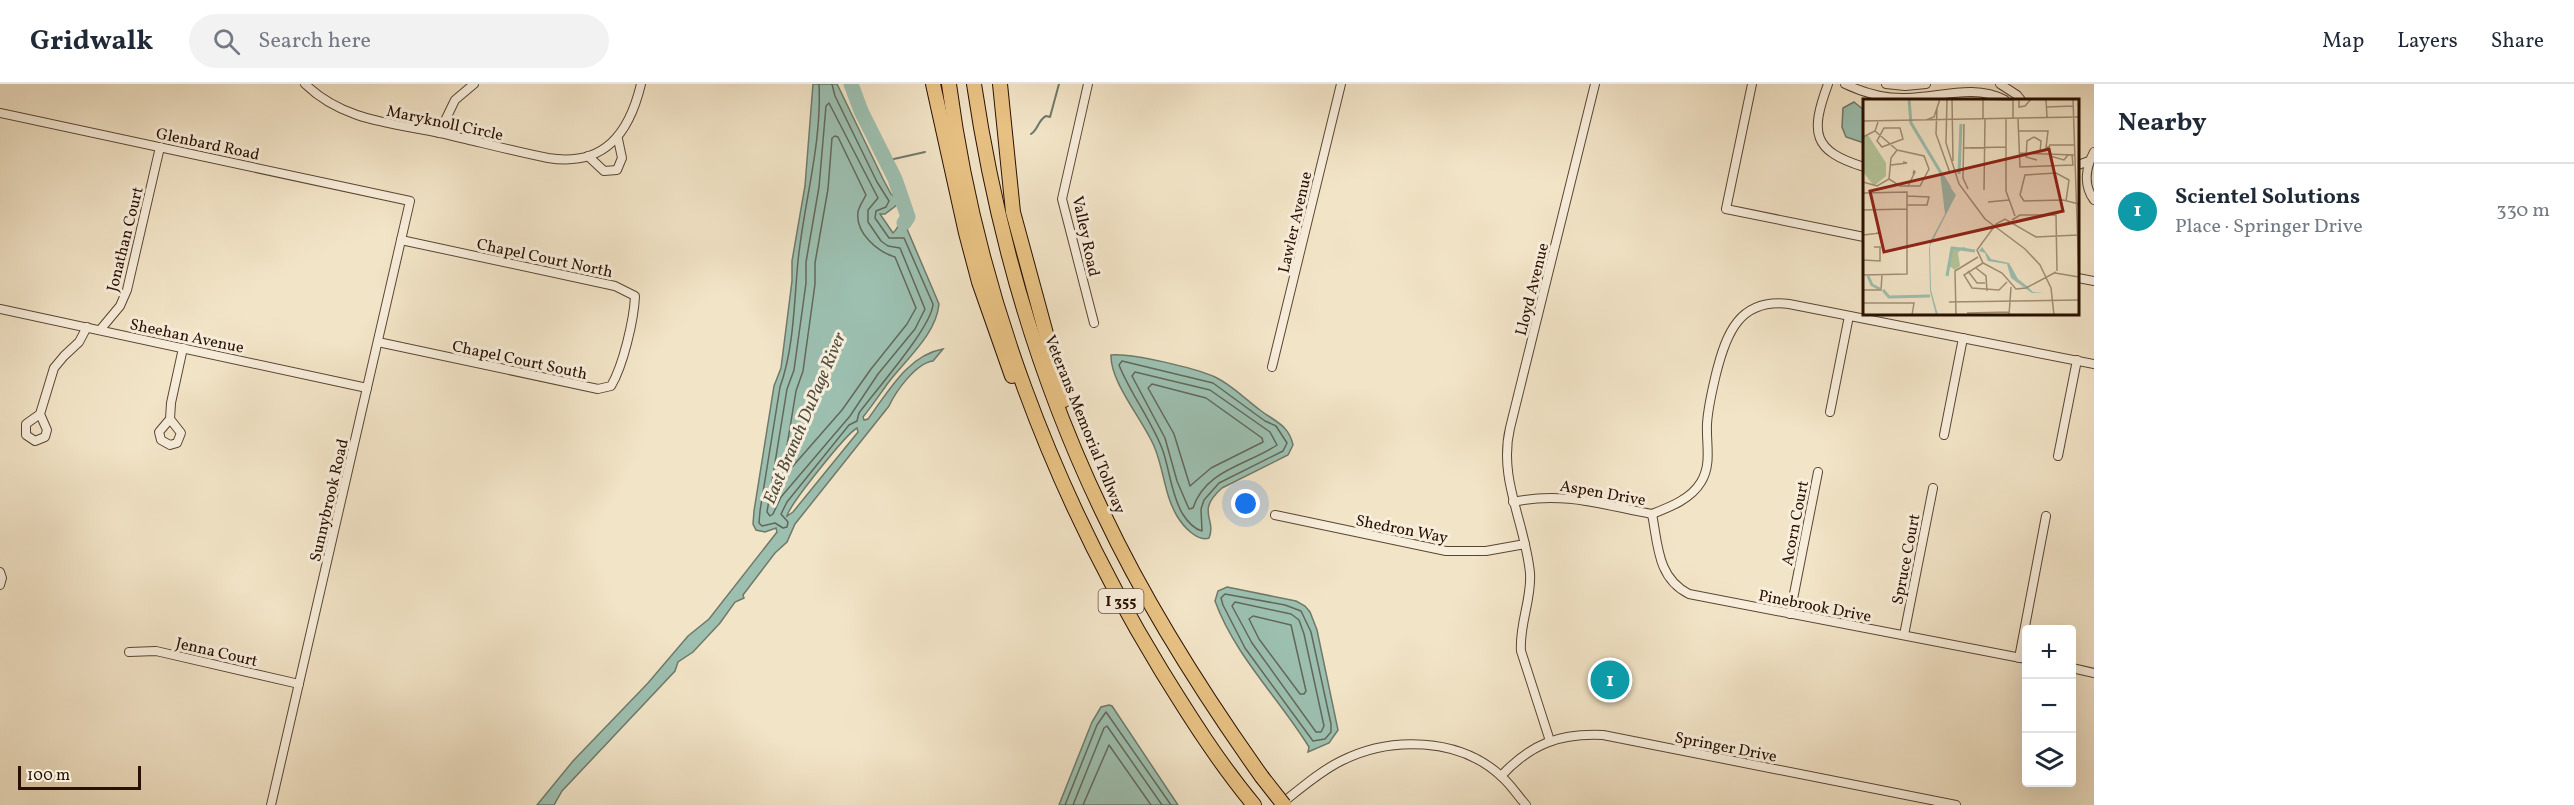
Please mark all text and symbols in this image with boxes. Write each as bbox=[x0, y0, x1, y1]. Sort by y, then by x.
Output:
search box bbox=[189, 14, 609, 68]
text: Gridwalk bbox=[30, 22, 153, 61]
icon: search bbox=[210, 25, 243, 58]
text: Search here bbox=[258, 26, 371, 57]
text: Map bbox=[2322, 27, 2364, 56]
text: Layers bbox=[2397, 27, 2458, 56]
text: Share bbox=[2491, 27, 2544, 56]
inset map bbox=[1863, 99, 2079, 315]
street label: Maryknoll Circle bbox=[384, 101, 505, 147]
text: Nearby bbox=[2118, 105, 2207, 141]
street label: Glenbard Road bbox=[154, 123, 261, 167]
street label: Lawler Avenue bbox=[1274, 170, 1318, 275]
text: Scientel Solutions bbox=[2175, 182, 2360, 213]
street label: Jonathan Court bbox=[102, 184, 150, 294]
street label: Valley Road bbox=[1066, 194, 1104, 279]
text: 1 bbox=[2133, 197, 2142, 225]
text: 330 m bbox=[2496, 197, 2550, 225]
text: Place · Springer Drive bbox=[2175, 213, 2363, 241]
street label: Chapel Court North bbox=[475, 234, 615, 284]
street label: Lloyd Avenue bbox=[1511, 241, 1555, 338]
street label: Sheehan Avenue bbox=[127, 314, 246, 360]
water label: East Branch DuPage River bbox=[758, 329, 853, 508]
street label: Veterans Memorial Tollway bbox=[1038, 332, 1130, 518]
street label: Chapel Court South bbox=[450, 336, 589, 386]
street label: Sunnybrook Road bbox=[305, 437, 355, 564]
street label: Aspen Drive bbox=[1558, 476, 1647, 512]
street label: Acorn Court bbox=[1777, 479, 1815, 568]
your location bbox=[1231, 489, 1260, 518]
street label: Shedron Way bbox=[1354, 510, 1450, 550]
street label: Spruce Court bbox=[1887, 512, 1927, 607]
street label: Pinebrook Drive bbox=[1756, 585, 1873, 629]
road number: I 355 bbox=[1098, 589, 1144, 613]
map controls bbox=[2022, 625, 2076, 787]
button: + bbox=[2022, 625, 2076, 679]
street label: Jenna Court bbox=[173, 633, 260, 673]
pin: 1 bbox=[1590, 658, 1630, 702]
button: − bbox=[2022, 679, 2076, 733]
street label: Springer Drive bbox=[1673, 727, 1779, 769]
button: layers bbox=[2022, 733, 2076, 787]
scale bar bbox=[18, 763, 141, 790]
text: 100 m bbox=[27, 765, 70, 787]

